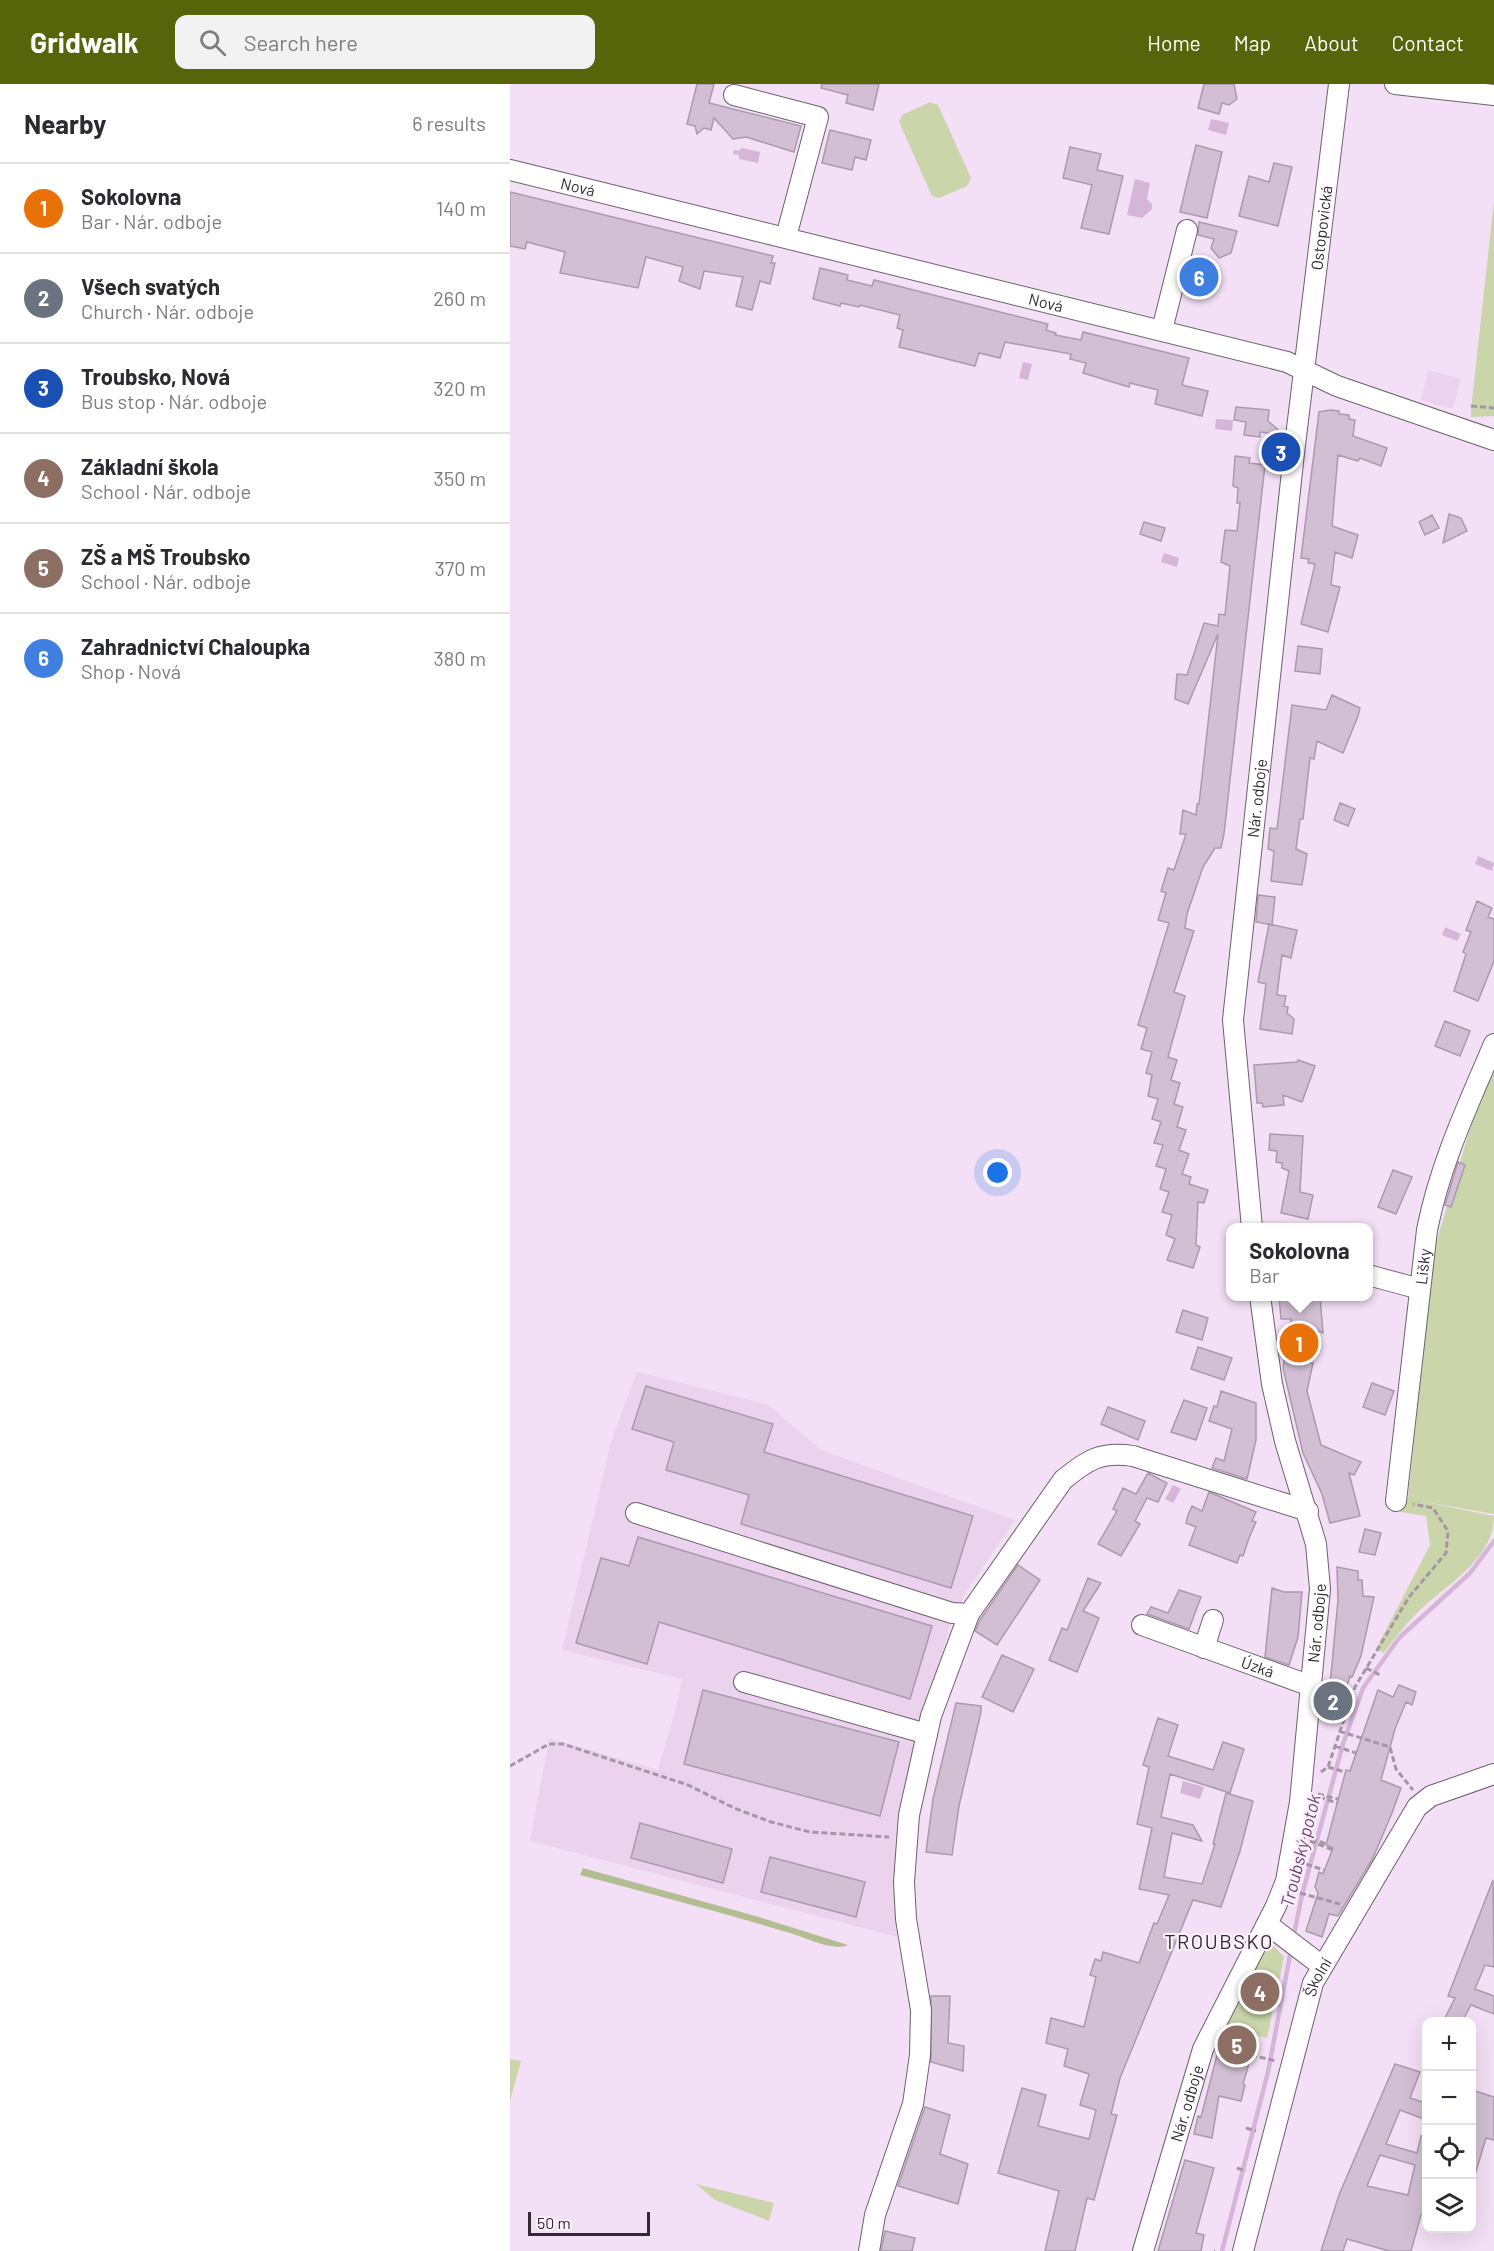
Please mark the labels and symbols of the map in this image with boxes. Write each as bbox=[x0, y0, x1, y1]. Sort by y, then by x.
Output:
street label: Nová bbox=[559, 173, 597, 200]
street label: Ostopovická bbox=[1306, 184, 1336, 271]
pin: 6 bbox=[1180, 254, 1218, 300]
street label: Nová bbox=[1027, 289, 1065, 315]
pin: 3 bbox=[1262, 430, 1300, 475]
street label: Nár. odboje bbox=[1243, 758, 1270, 838]
your location bbox=[983, 1158, 1012, 1187]
street label: Lišky bbox=[1411, 1247, 1434, 1286]
pin: 1 bbox=[1280, 1320, 1318, 1366]
street label: Nár. odboje bbox=[1303, 1583, 1329, 1664]
street label: Úzká bbox=[1239, 1652, 1277, 1681]
pin: 2 bbox=[1314, 1678, 1352, 1724]
water label: Troubský potok bbox=[1275, 1792, 1325, 1910]
district label: TROUBSKO bbox=[1164, 1929, 1274, 1953]
street label: Školní bbox=[1300, 1953, 1335, 1999]
pin: 4 bbox=[1240, 1970, 1280, 2014]
pin: 5 bbox=[1218, 2022, 1256, 2068]
street label: Nár. odboje bbox=[1166, 2063, 1207, 2144]
scale bar bbox=[528, 2209, 650, 2236]

